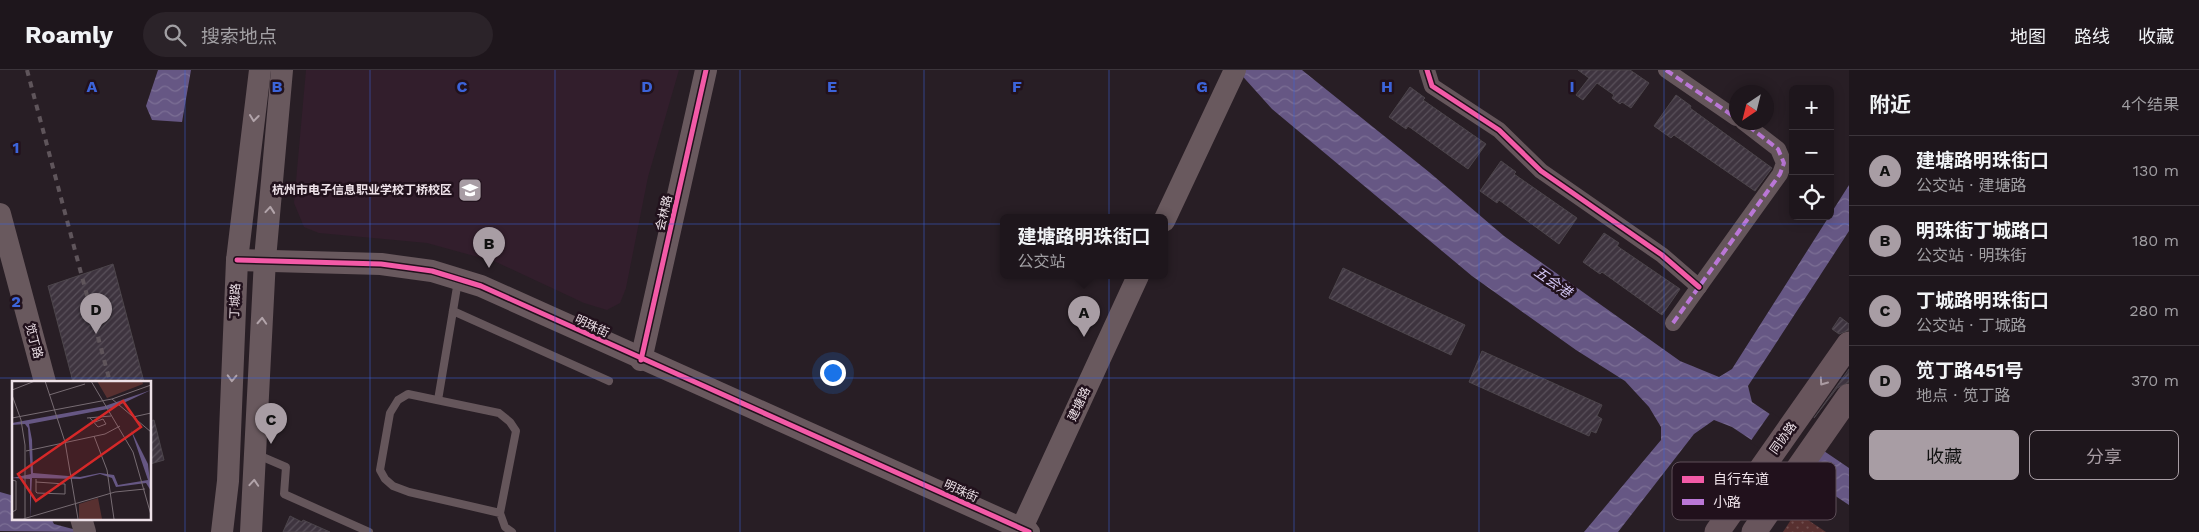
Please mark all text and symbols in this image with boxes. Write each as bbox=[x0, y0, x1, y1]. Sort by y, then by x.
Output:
search box bbox=[143, 12, 493, 57]
text: Roamly bbox=[25, 21, 113, 49]
icon: search bbox=[161, 21, 189, 49]
text: 搜索地点 bbox=[201, 25, 277, 48]
text: 地图 bbox=[2010, 26, 2046, 47]
text: 路线 bbox=[2074, 26, 2110, 47]
text: 收藏 bbox=[2138, 26, 2174, 47]
text: A bbox=[87, 77, 98, 96]
text: B bbox=[272, 77, 283, 96]
text: C bbox=[457, 77, 468, 96]
text: D bbox=[641, 77, 653, 96]
text: E bbox=[827, 77, 837, 96]
text: F bbox=[1012, 77, 1022, 96]
text: G bbox=[1196, 77, 1208, 96]
text: H bbox=[1381, 77, 1393, 96]
text: I bbox=[1569, 77, 1575, 96]
north arrow bbox=[1729, 85, 1774, 130]
map controls bbox=[1789, 85, 1834, 220]
button: + bbox=[1789, 85, 1834, 130]
text: 附近 bbox=[1869, 92, 1911, 117]
text: 4个结果 bbox=[2121, 95, 2179, 114]
one-way arrow bbox=[249, 115, 260, 123]
button: − bbox=[1789, 130, 1834, 175]
text: 1 bbox=[13, 138, 19, 157]
text: 建塘路明珠街口 bbox=[1916, 149, 2049, 172]
text: A bbox=[1880, 161, 1890, 180]
text: 130 m bbox=[2133, 161, 2179, 180]
button: locate bbox=[1789, 175, 1834, 220]
text: 公交站 · 建塘路 bbox=[1916, 176, 2027, 195]
school or university icon: 杭州市电子信息职业学校丁桥校区 bbox=[457, 177, 483, 203]
place label: 杭州市电子信息职业学校丁桥校区 bbox=[272, 183, 452, 197]
street label: 会林路 bbox=[653, 194, 675, 232]
one-way arrow bbox=[264, 206, 275, 214]
popup bbox=[1000, 214, 1168, 279]
text: 明珠街丁城路口 bbox=[1916, 219, 2049, 242]
text: 建塘路明珠街口 bbox=[1017, 225, 1151, 248]
pin: B bbox=[473, 227, 505, 268]
text: B bbox=[1880, 231, 1890, 250]
text: 180 m bbox=[2132, 231, 2179, 250]
text: 公交站 · 明珠街 bbox=[1916, 246, 2027, 265]
text: 公交站 bbox=[1017, 252, 1066, 271]
water label: 五会港 bbox=[1531, 263, 1576, 302]
street label: 丁城路 bbox=[227, 283, 243, 319]
text: 丁城路明珠街口 bbox=[1916, 289, 2049, 312]
text: 2 bbox=[11, 292, 21, 311]
pin: D bbox=[80, 293, 112, 334]
pin: A bbox=[1068, 296, 1100, 337]
text: C bbox=[1880, 301, 1890, 320]
text: 280 m bbox=[2129, 301, 2179, 320]
street label: 明珠街 bbox=[573, 312, 611, 340]
text: 公交站 · 丁城路 bbox=[1916, 316, 2027, 335]
one-way arrow bbox=[257, 317, 268, 325]
street label: 笕丁路 bbox=[23, 322, 45, 360]
text: 笕丁路451号 bbox=[1916, 359, 2024, 382]
your location bbox=[820, 360, 846, 386]
text: D bbox=[1879, 371, 1891, 390]
text: 370 m bbox=[2131, 371, 2179, 390]
one-way arrow bbox=[227, 375, 238, 383]
one-way arrow bbox=[1820, 376, 1829, 385]
inset map bbox=[12, 381, 151, 520]
street label: 建塘路 bbox=[1065, 385, 1093, 423]
text: 地点 · 笕丁路 bbox=[1916, 386, 2011, 405]
pin: C bbox=[255, 403, 287, 444]
street label: 同协路 bbox=[1767, 419, 1799, 457]
button: 收藏 bbox=[1869, 430, 2019, 480]
button: 分享 bbox=[2029, 430, 2179, 480]
legend bbox=[1672, 462, 1836, 520]
text: 自行车道 bbox=[1713, 471, 1769, 487]
street label: 明珠街 bbox=[942, 477, 980, 505]
one-way arrow bbox=[249, 479, 260, 487]
text: 小路 bbox=[1713, 494, 1741, 510]

